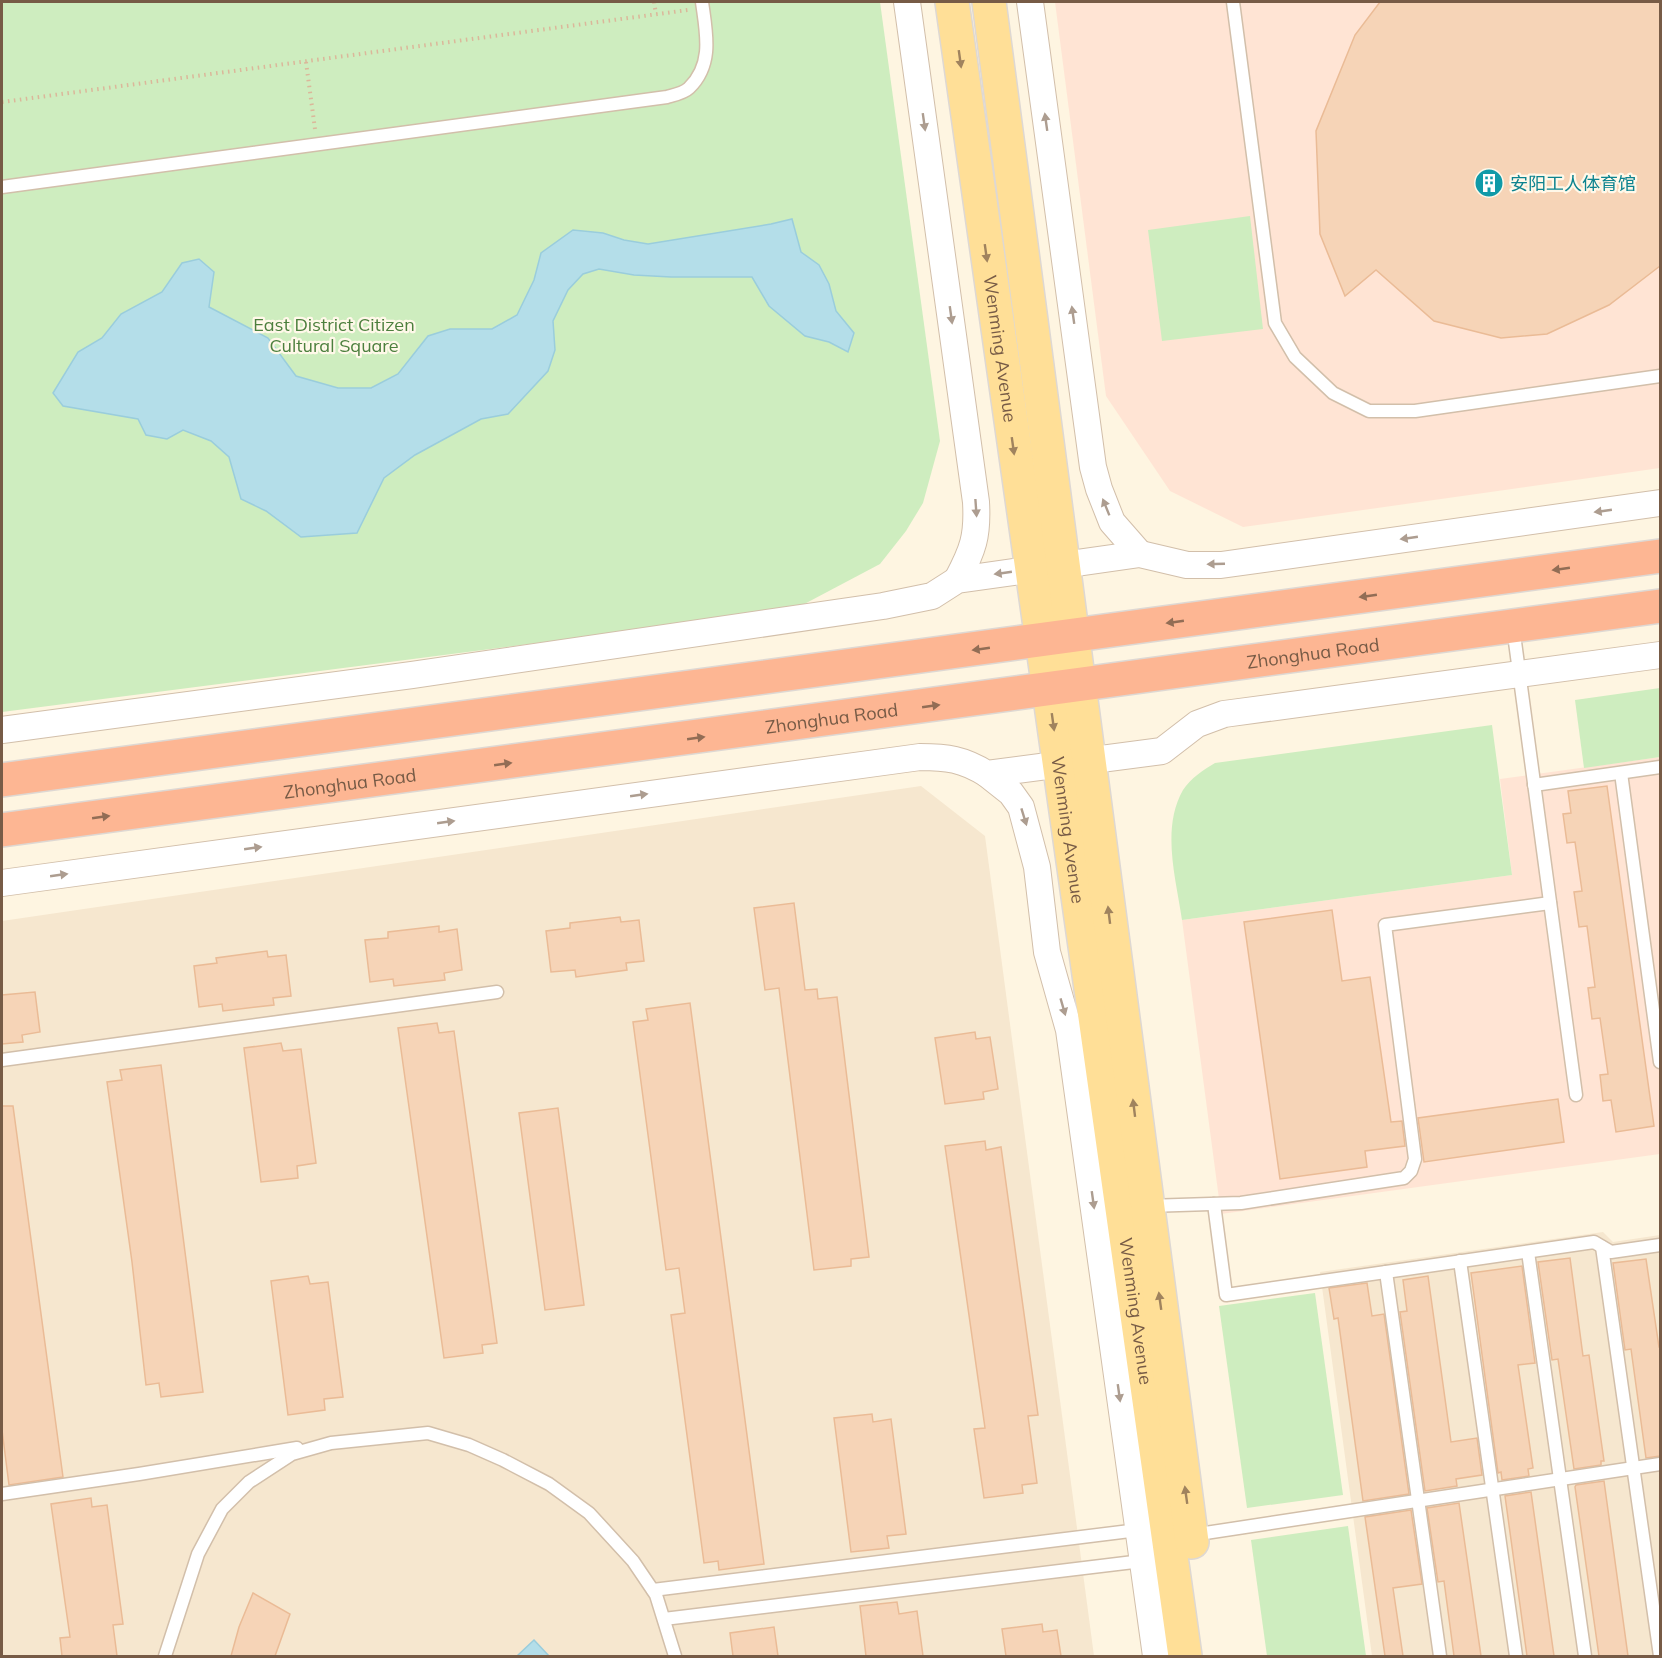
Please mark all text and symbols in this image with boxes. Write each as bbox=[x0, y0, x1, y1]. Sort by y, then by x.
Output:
one-way arrow bbox=[955, 50, 964, 69]
one-way arrow bbox=[919, 112, 928, 131]
one-way arrow bbox=[1042, 113, 1051, 132]
building icon: 安阳工人体育馆 bbox=[1473, 167, 1505, 199]
place label: 安阳工人体育馆 bbox=[1510, 172, 1636, 195]
one-way arrow bbox=[981, 243, 990, 262]
street label: Wenming Avenue bbox=[979, 274, 1023, 424]
one-way arrow bbox=[946, 306, 955, 325]
one-way arrow bbox=[1068, 306, 1077, 325]
park label: East District Citizen Cultural Square bbox=[253, 313, 415, 357]
one-way arrow bbox=[1009, 436, 1018, 455]
one-way arrow bbox=[1101, 498, 1110, 516]
one-way arrow bbox=[972, 499, 981, 518]
one-way arrow bbox=[1593, 506, 1612, 515]
one-way arrow bbox=[1400, 533, 1419, 543]
one-way arrow bbox=[1207, 560, 1226, 569]
one-way arrow bbox=[1551, 565, 1570, 574]
one-way arrow bbox=[993, 569, 1012, 578]
one-way arrow bbox=[1358, 591, 1377, 600]
one-way arrow bbox=[1165, 618, 1184, 627]
street label: Zhonghua Road bbox=[1245, 633, 1381, 673]
one-way arrow bbox=[972, 644, 991, 653]
street label: Zhonghua Road bbox=[764, 698, 899, 738]
one-way arrow bbox=[921, 701, 940, 710]
one-way arrow bbox=[1048, 713, 1057, 732]
one-way arrow bbox=[686, 733, 705, 742]
street label: Wenming Avenue bbox=[1047, 755, 1090, 905]
one-way arrow bbox=[493, 759, 512, 768]
street label: Zhonghua Road bbox=[282, 763, 418, 803]
one-way arrow bbox=[630, 791, 649, 800]
one-way arrow bbox=[1020, 808, 1029, 826]
one-way arrow bbox=[92, 812, 111, 822]
one-way arrow bbox=[436, 817, 455, 826]
one-way arrow bbox=[243, 844, 262, 853]
one-way arrow bbox=[50, 870, 69, 879]
one-way arrow bbox=[1104, 905, 1114, 924]
one-way arrow bbox=[1059, 998, 1068, 1016]
one-way arrow bbox=[1130, 1098, 1139, 1117]
one-way arrow bbox=[1088, 1190, 1097, 1209]
street label: Wenming Avenue bbox=[1115, 1236, 1158, 1386]
one-way arrow bbox=[1155, 1292, 1164, 1311]
one-way arrow bbox=[1115, 1383, 1124, 1402]
one-way arrow bbox=[1181, 1485, 1190, 1504]

